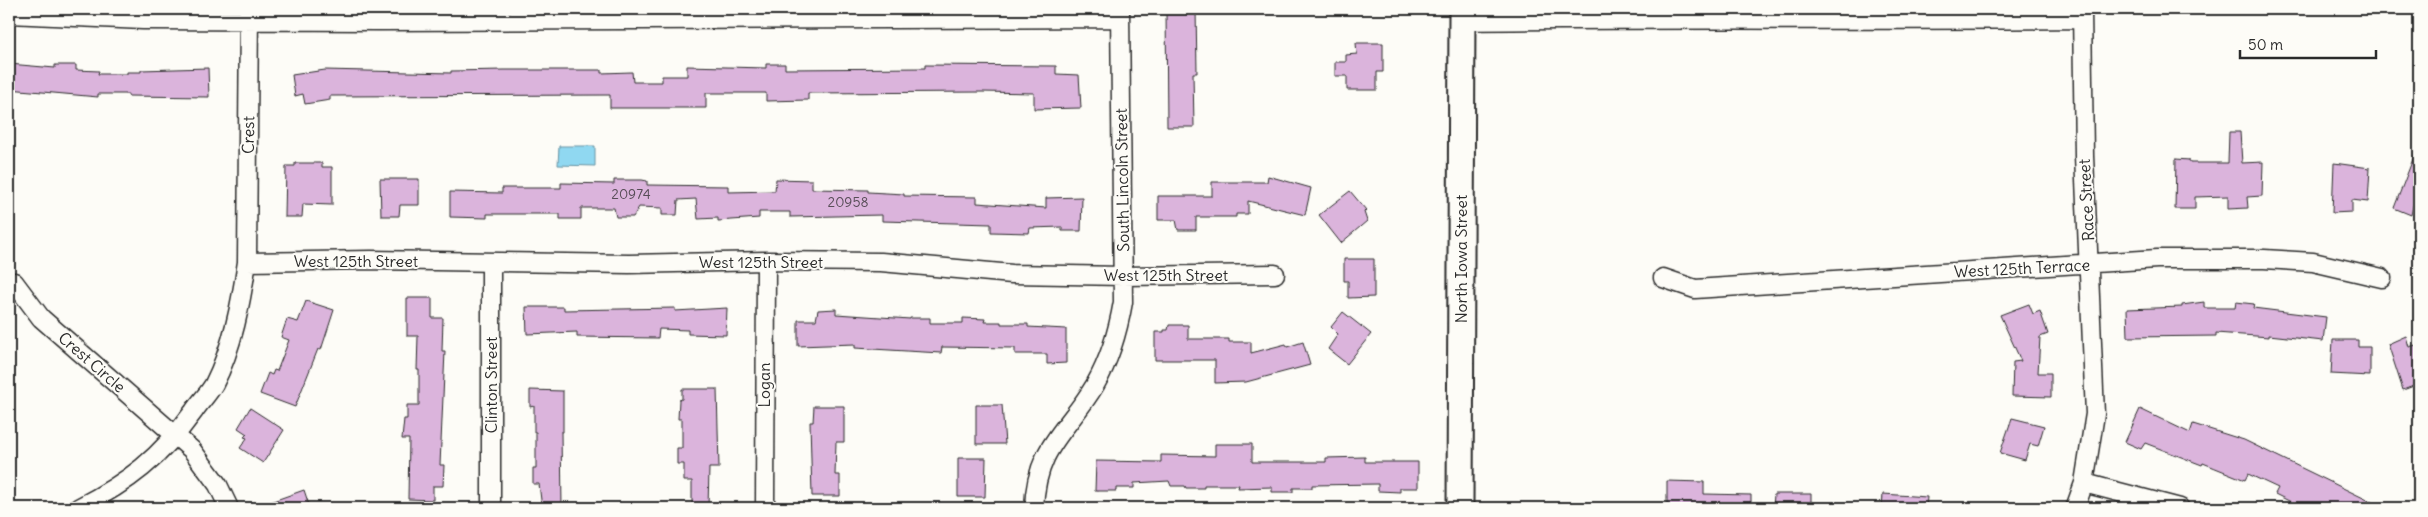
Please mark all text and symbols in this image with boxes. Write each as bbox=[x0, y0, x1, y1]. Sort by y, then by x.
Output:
scale bar bbox=[2240, 28, 2377, 60]
text: 50 m bbox=[2248, 35, 2283, 54]
street label: South Lincoln Street bbox=[1111, 107, 1133, 252]
street label: Crest bbox=[238, 115, 258, 154]
street label: Race Street bbox=[2074, 158, 2098, 242]
house number: 20974 bbox=[611, 185, 651, 203]
house number: 20958 bbox=[827, 193, 869, 211]
street label: North Iowa Street bbox=[1451, 194, 1471, 323]
street label: West 125th Street bbox=[294, 251, 419, 271]
street label: West 125th Street bbox=[699, 252, 824, 272]
street label: West 125th Terrace bbox=[1954, 254, 2090, 282]
street label: West 125th Street bbox=[1104, 265, 1229, 285]
street label: Crest Circle bbox=[54, 327, 130, 397]
street label: Clinton Street bbox=[481, 336, 501, 433]
street label: Logan bbox=[754, 363, 774, 407]

